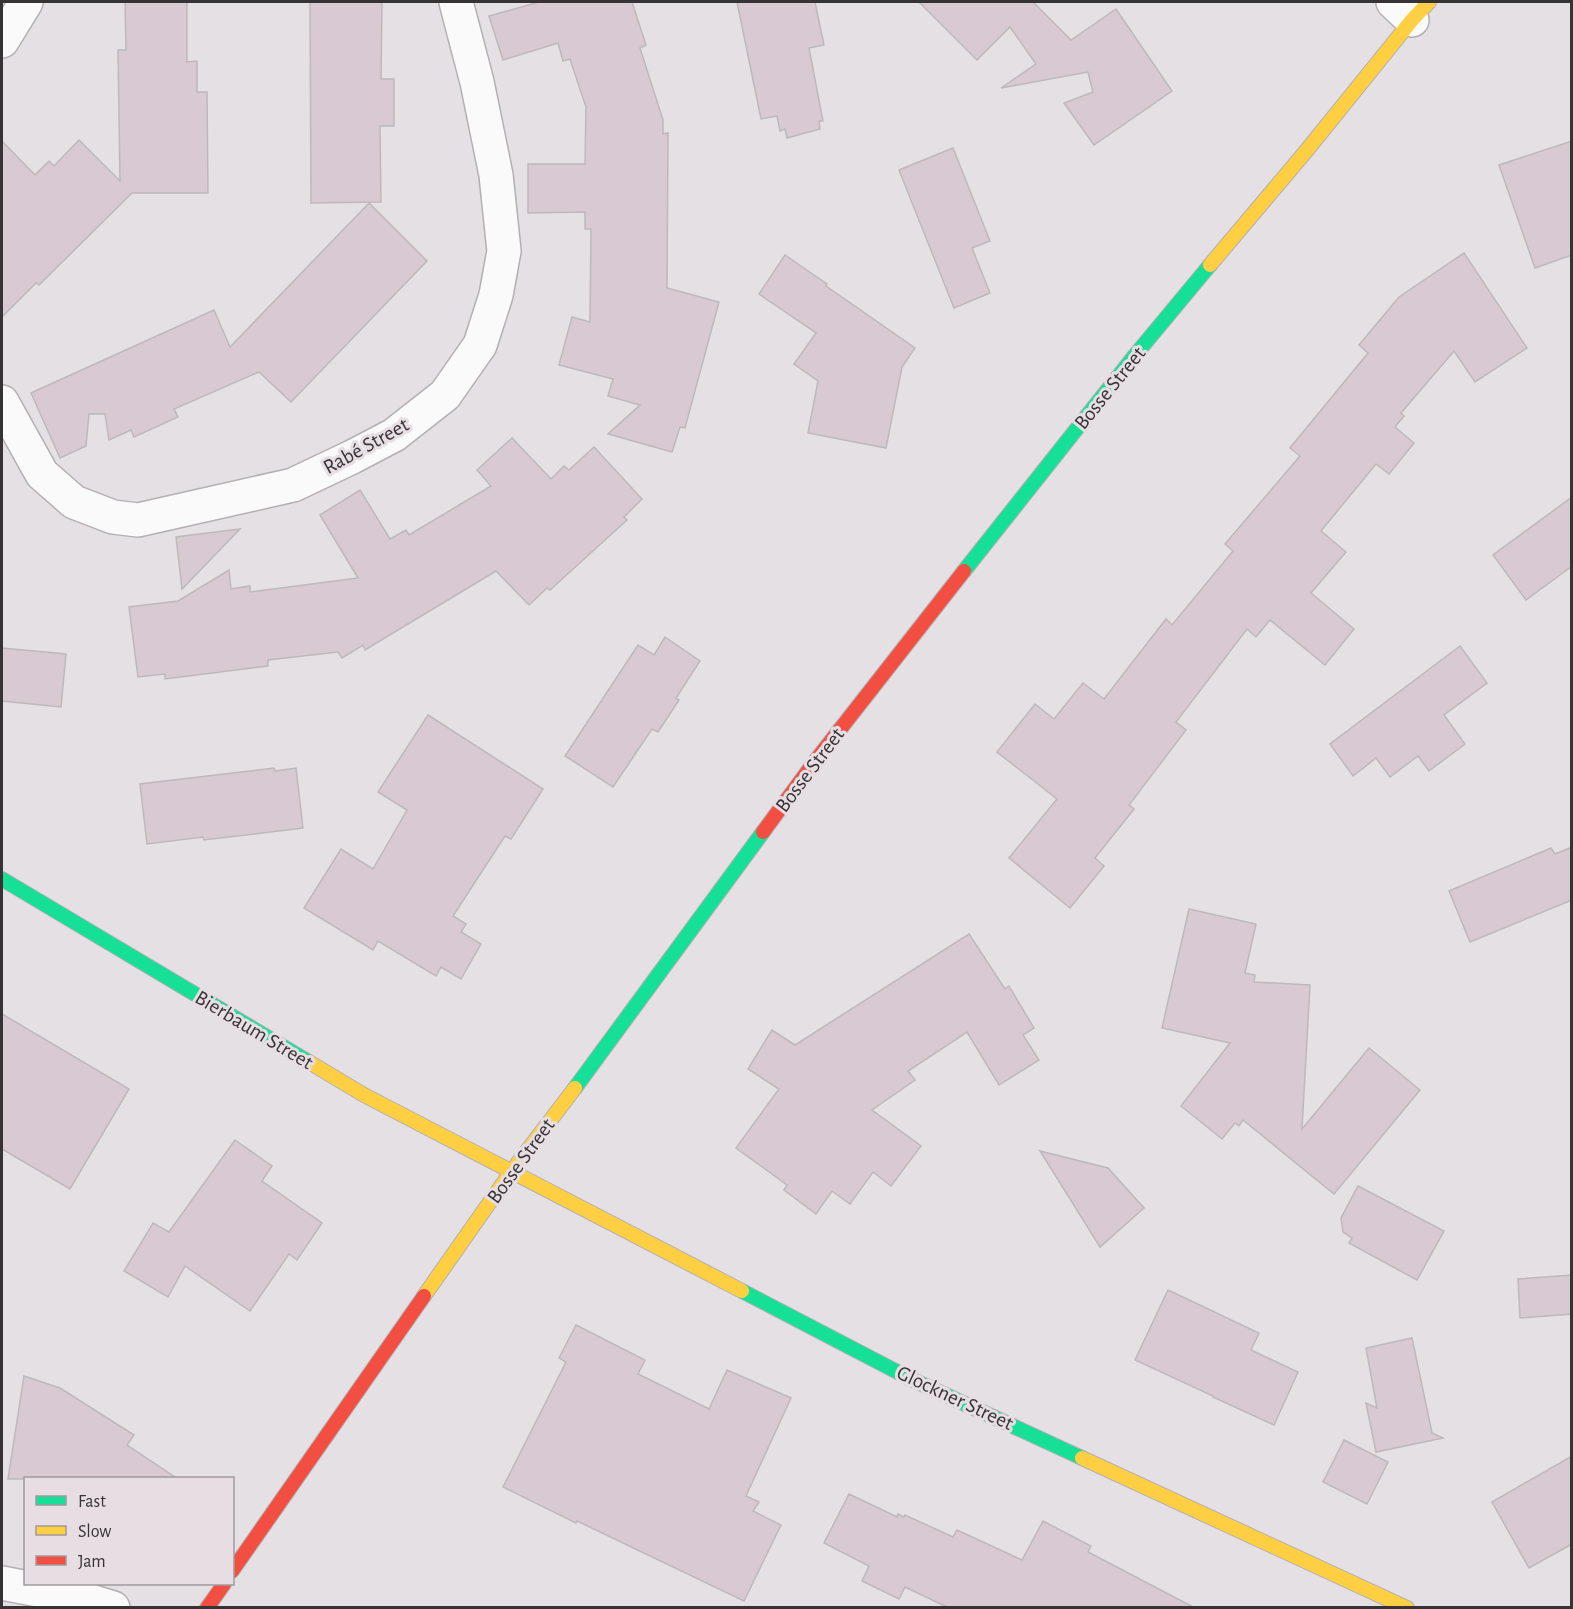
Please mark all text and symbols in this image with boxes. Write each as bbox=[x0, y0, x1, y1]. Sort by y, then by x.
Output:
street label: Bosse Street bbox=[1071, 342, 1150, 433]
street label: Rabé Street bbox=[320, 414, 413, 478]
street label: Bosse Street bbox=[772, 724, 849, 816]
street label: Bierbaum Street bbox=[191, 987, 317, 1074]
street label: Bosse Street bbox=[483, 1114, 559, 1207]
street label: Glockner Street bbox=[894, 1362, 1017, 1434]
legend bbox=[24, 1477, 234, 1585]
text: Fast bbox=[78, 1493, 106, 1511]
text: Slow bbox=[78, 1523, 111, 1541]
text: Jam bbox=[78, 1553, 106, 1571]

